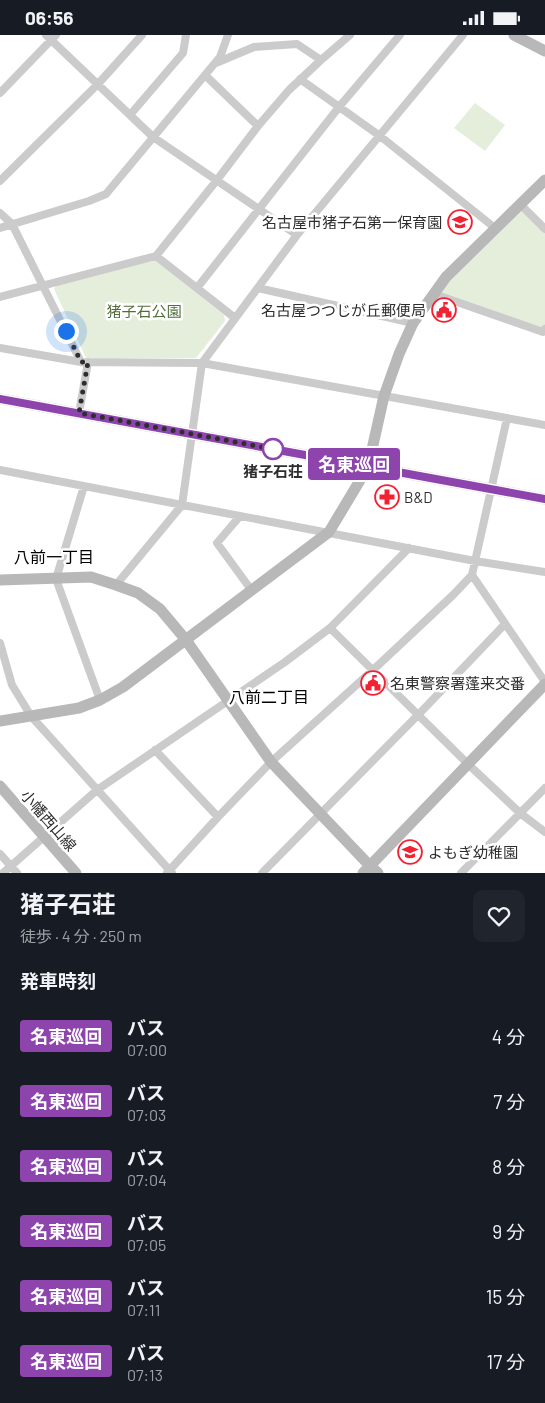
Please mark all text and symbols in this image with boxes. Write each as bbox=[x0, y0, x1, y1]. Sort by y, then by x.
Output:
text: 06:56 bbox=[25, 6, 73, 29]
school or university icon: 名古屋市猪子石第一保育園 bbox=[447, 209, 473, 235]
place label: 名古屋市猪子石第一保育園 bbox=[262, 213, 442, 231]
public building icon: 名古屋つつじが丘郵便局 bbox=[431, 297, 457, 323]
place label: 名古屋つつじが丘郵便局 bbox=[261, 301, 426, 319]
park label: 猪子石公園 bbox=[106, 302, 182, 320]
your location bbox=[54, 319, 79, 344]
marker: 猪子石荘 bbox=[262, 438, 284, 460]
line badge: 名東巡回 bbox=[319, 448, 389, 480]
text: 名東巡回 bbox=[318, 453, 390, 475]
place label: 猪子石荘 bbox=[243, 462, 303, 480]
pharmacy icon: B&D bbox=[374, 484, 400, 510]
place label: B&D bbox=[404, 488, 433, 506]
district label: 八前一丁目 bbox=[14, 547, 94, 566]
public building icon: 名東警察署蓬来交番 bbox=[360, 670, 386, 696]
place label: 名東警察署蓬来交番 bbox=[390, 674, 525, 692]
district label: 八前二丁目 bbox=[229, 687, 309, 706]
street label: 小幡西山線 bbox=[18, 786, 80, 854]
school or university icon: よもぎ幼稚園 bbox=[397, 839, 423, 865]
place label: よもぎ幼稚園 bbox=[428, 843, 518, 861]
text: 猪子石荘 bbox=[20, 889, 116, 918]
button: heart bbox=[473, 890, 525, 942]
text: 徒歩 · 4 分 · 250 m bbox=[20, 926, 142, 945]
text: 発車時刻 bbox=[20, 969, 96, 992]
text: バス bbox=[127, 1016, 165, 1039]
text: 名東巡回 bbox=[30, 1025, 102, 1047]
text: 4 分 bbox=[492, 1025, 525, 1048]
text: 07:00 bbox=[127, 1040, 167, 1059]
text: バス bbox=[127, 1081, 165, 1104]
text: 名東巡回 bbox=[30, 1090, 102, 1112]
text: 7 分 bbox=[493, 1090, 525, 1113]
text: 07:03 bbox=[127, 1105, 166, 1124]
text: バス bbox=[127, 1146, 165, 1169]
text: 名東巡回 bbox=[30, 1155, 102, 1177]
text: 8 分 bbox=[492, 1155, 525, 1178]
text: 07:04 bbox=[127, 1170, 167, 1189]
text: バス bbox=[127, 1211, 165, 1234]
text: 名東巡回 bbox=[30, 1220, 102, 1242]
text: 9 分 bbox=[492, 1220, 525, 1243]
text: 07:05 bbox=[127, 1235, 166, 1254]
text: バス bbox=[127, 1276, 165, 1299]
text: 名東巡回 bbox=[30, 1285, 102, 1307]
text: 15 分 bbox=[486, 1285, 525, 1308]
text: 07:11 bbox=[127, 1300, 160, 1319]
text: バス bbox=[127, 1341, 165, 1364]
text: 名東巡回 bbox=[30, 1350, 102, 1372]
text: 17 分 bbox=[487, 1350, 525, 1373]
text: 07:13 bbox=[127, 1365, 163, 1384]

